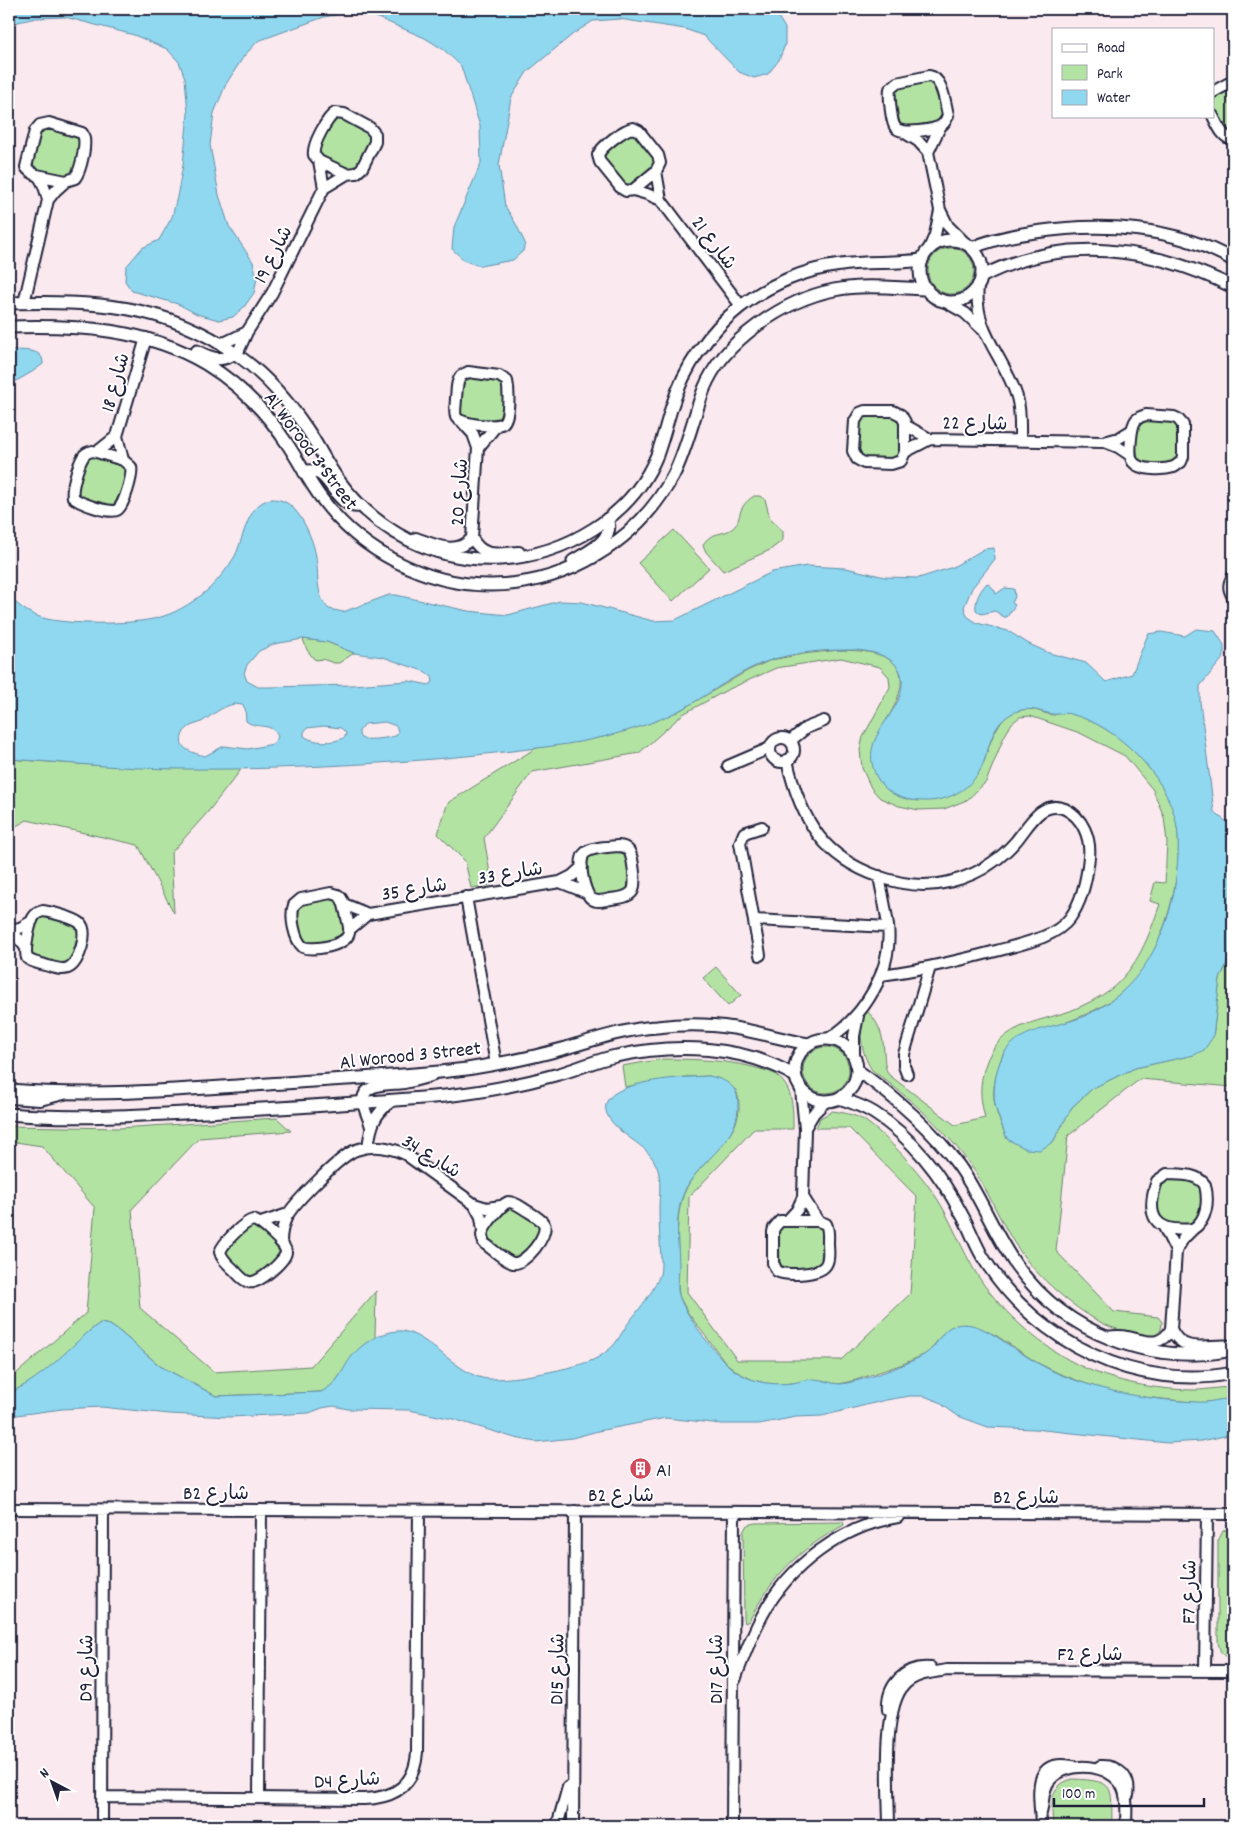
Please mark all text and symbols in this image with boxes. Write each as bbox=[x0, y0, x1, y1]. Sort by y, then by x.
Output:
legend bbox=[1052, 28, 1214, 118]
text: Road bbox=[1097, 38, 1125, 60]
text: Park bbox=[1097, 64, 1123, 86]
text: Water bbox=[1097, 88, 1131, 110]
street label: شارع 21 bbox=[683, 211, 742, 277]
street label: شارع 19 bbox=[248, 222, 301, 289]
street label: شارع 18 bbox=[95, 350, 139, 416]
street label: Al Worood 3 Street bbox=[256, 387, 363, 517]
street label: شارع 22 bbox=[942, 410, 1008, 440]
street label: شارع 20 bbox=[445, 458, 477, 527]
street label: شارع 33 bbox=[476, 856, 545, 894]
street label: شارع 35 bbox=[380, 872, 449, 910]
street label: Al Worood 3 Street bbox=[338, 1036, 482, 1078]
street label: شارع 34 bbox=[395, 1128, 465, 1187]
building icon: A1 bbox=[628, 1457, 652, 1481]
place label: A1 bbox=[656, 1458, 671, 1486]
street label: B2 شارع bbox=[183, 1481, 249, 1509]
street label: B2 شارع bbox=[588, 1483, 654, 1511]
street label: B2 شارع bbox=[993, 1485, 1059, 1513]
street label: F7 شارع bbox=[1176, 1560, 1206, 1625]
street label: D15 شارع bbox=[544, 1633, 574, 1705]
street label: D9 شارع bbox=[73, 1634, 103, 1702]
street label: D17 شارع bbox=[704, 1634, 732, 1704]
street label: F2 شارع bbox=[1057, 1642, 1123, 1670]
north arrow bbox=[28, 1758, 78, 1808]
text: N bbox=[36, 1764, 54, 1784]
street label: D4 شارع bbox=[313, 1766, 381, 1798]
scale bar bbox=[1054, 1775, 1204, 1807]
text: 100 m bbox=[1062, 1784, 1095, 1806]

